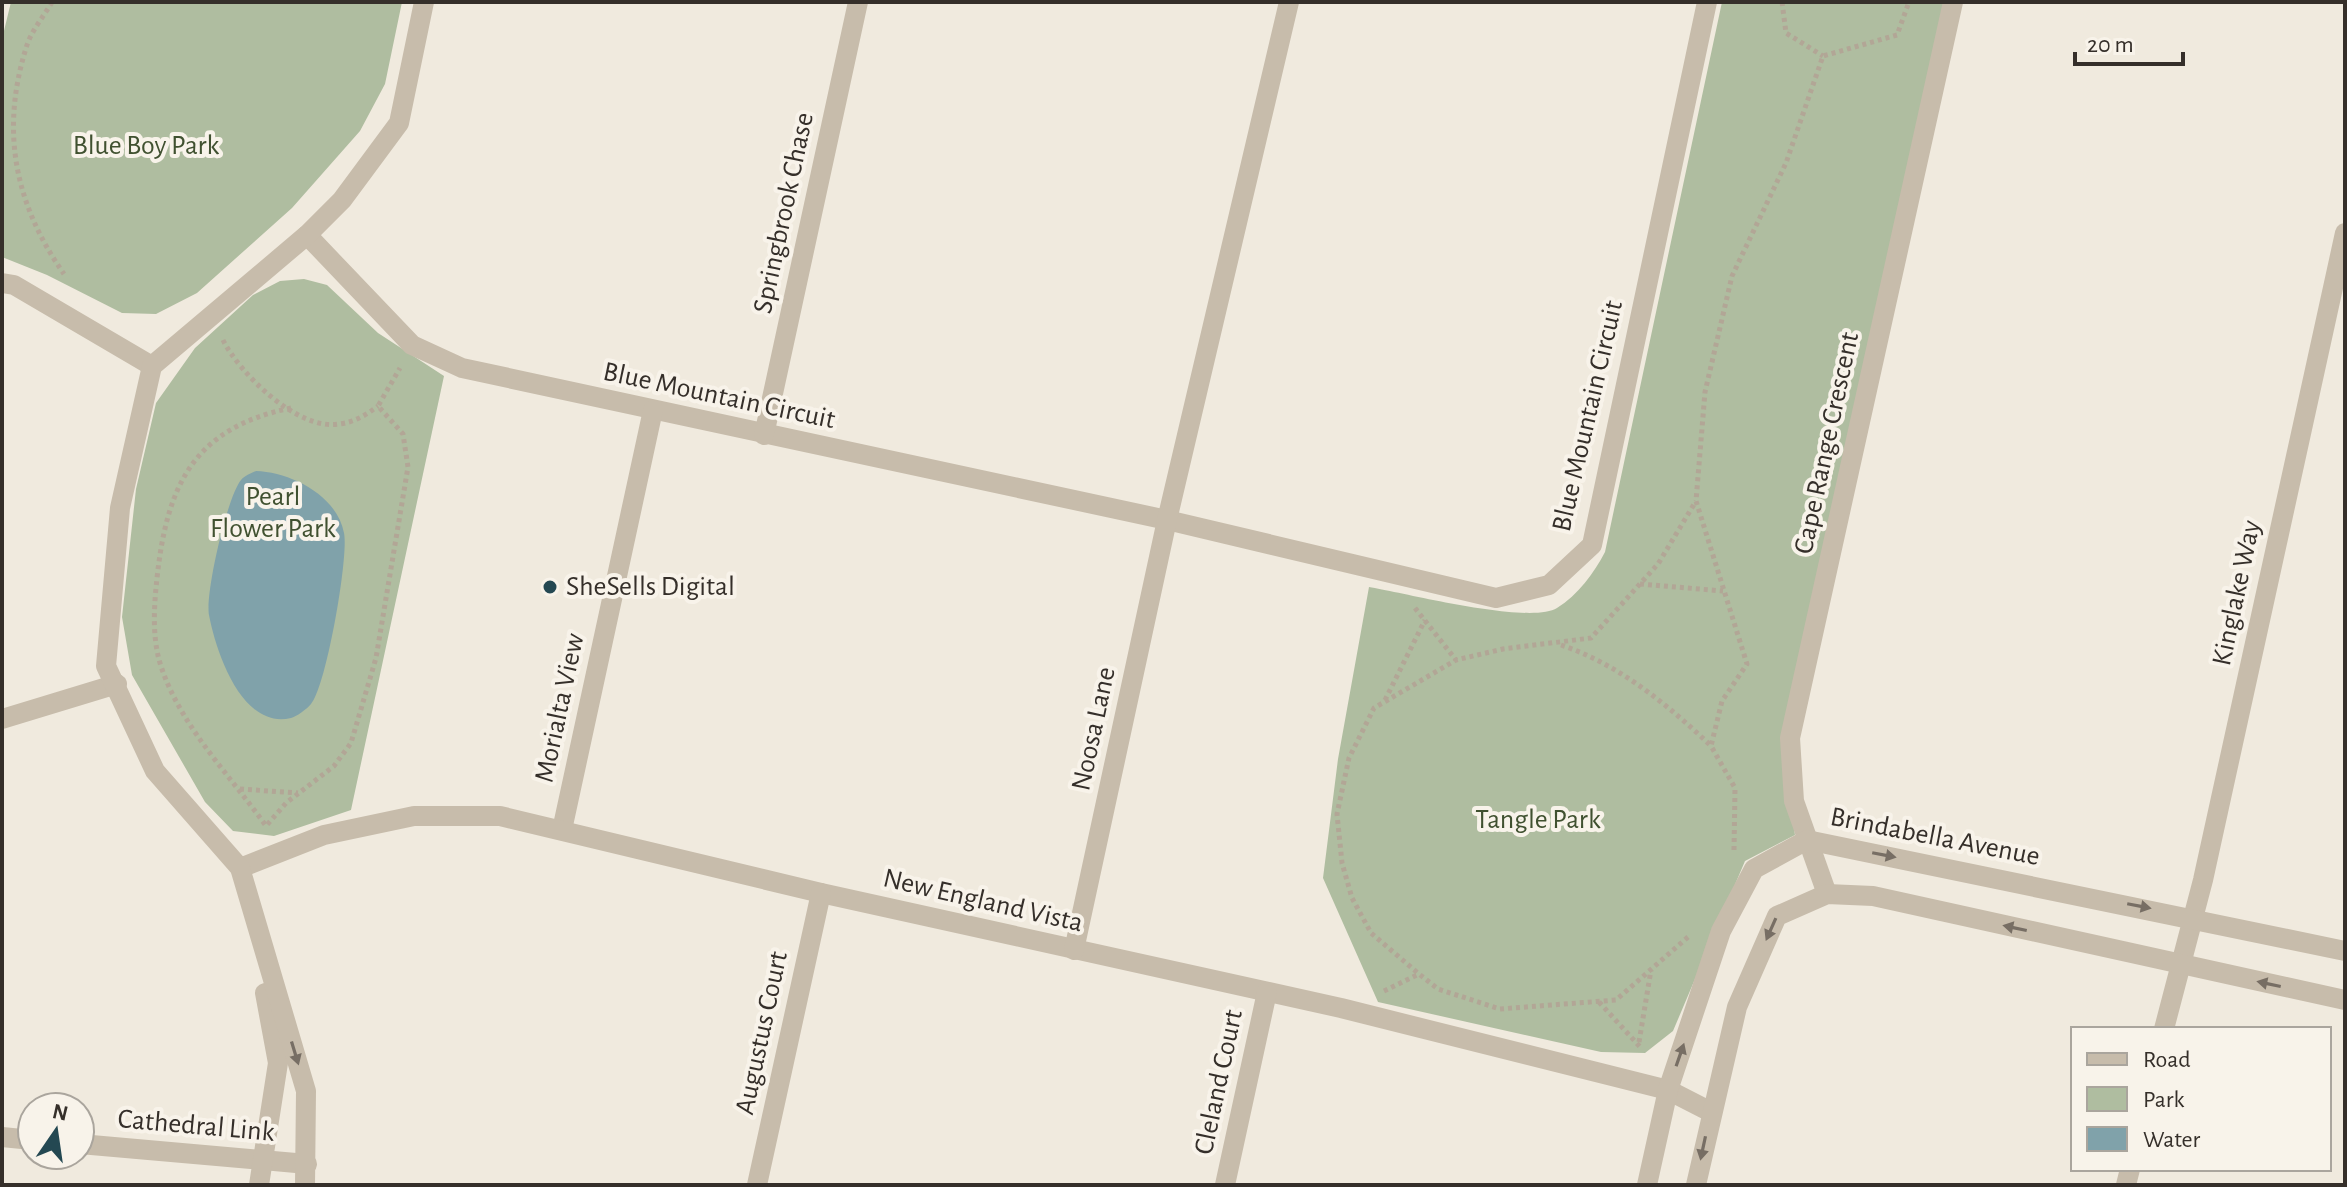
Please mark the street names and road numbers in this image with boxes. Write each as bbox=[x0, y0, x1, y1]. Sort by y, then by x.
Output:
street label: Springbrook Chase bbox=[749, 110, 819, 316]
street label: Blue Mountain Circuit bbox=[1548, 298, 1628, 534]
street label: Cape Range Crescent bbox=[1790, 330, 1864, 556]
street label: Blue Mountain Circuit bbox=[601, 358, 838, 434]
street label: Kinglake Way bbox=[2208, 518, 2266, 668]
street label: Morialta View bbox=[531, 631, 589, 785]
street label: Noosa Lane bbox=[1067, 665, 1121, 793]
street label: Brindabella Avenue bbox=[1828, 803, 2042, 871]
street label: New England Vista bbox=[880, 864, 1086, 938]
street label: Augustus Court bbox=[731, 949, 793, 1117]
street label: Cleland Court bbox=[1190, 1007, 1248, 1157]
street label: Cathedral Link bbox=[116, 1105, 276, 1147]

